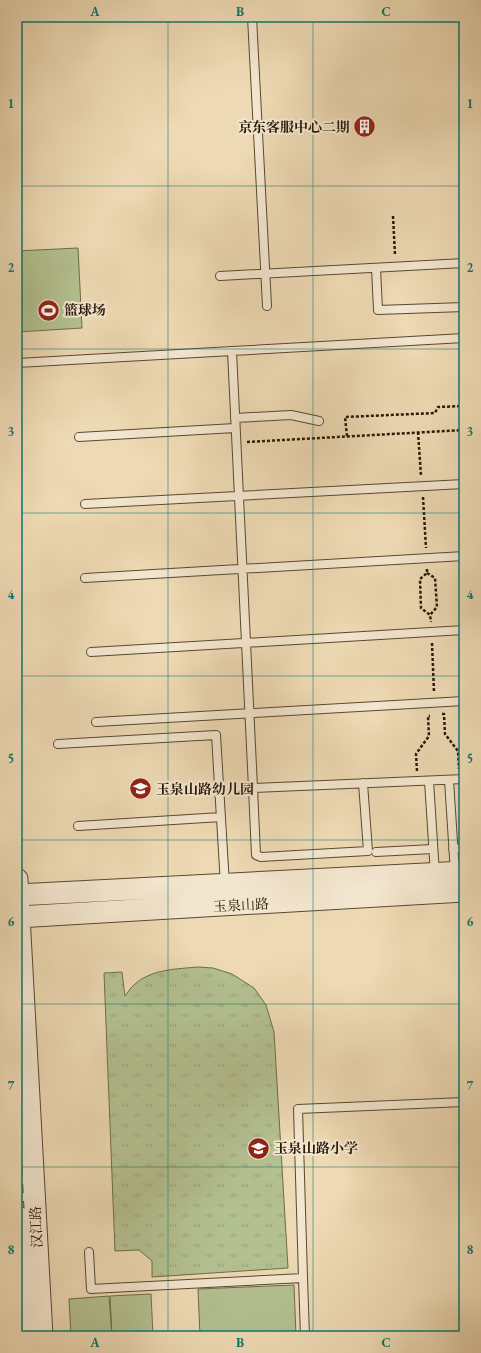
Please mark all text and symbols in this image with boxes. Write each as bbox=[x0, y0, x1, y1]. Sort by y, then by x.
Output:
text: A bbox=[89, 3, 100, 20]
text: B bbox=[236, 3, 244, 20]
text: C bbox=[381, 3, 391, 20]
text: 1 bbox=[8, 95, 15, 112]
text: 1 bbox=[467, 95, 474, 112]
building icon: 京东客服中心二期 bbox=[352, 114, 378, 140]
place label: 京东客服中心二期 bbox=[238, 118, 350, 136]
text: 2 bbox=[8, 259, 15, 276]
text: 2 bbox=[467, 259, 474, 276]
sports icon: 篮球场 bbox=[36, 297, 62, 323]
place label: 篮球场 bbox=[64, 301, 106, 319]
text: 3 bbox=[8, 423, 15, 440]
text: 3 bbox=[467, 423, 474, 440]
text: 4 bbox=[8, 586, 15, 603]
text: 4 bbox=[467, 586, 474, 603]
text: 5 bbox=[8, 750, 14, 767]
text: 5 bbox=[467, 750, 473, 767]
school or university icon: 玉泉山路幼儿园 bbox=[127, 776, 153, 802]
place label: 玉泉山路幼儿园 bbox=[156, 780, 254, 798]
street label: 玉泉山路 bbox=[213, 895, 269, 915]
text: 6 bbox=[8, 913, 15, 930]
text: 6 bbox=[467, 913, 474, 930]
text: 7 bbox=[8, 1077, 15, 1094]
text: 7 bbox=[467, 1077, 474, 1094]
school or university icon: 玉泉山路小学 bbox=[245, 1135, 271, 1161]
place label: 玉泉山路小学 bbox=[274, 1139, 358, 1157]
street label: 汉江路 bbox=[26, 1206, 46, 1248]
text: 8 bbox=[8, 1241, 15, 1258]
text: 8 bbox=[467, 1241, 474, 1258]
text: A bbox=[89, 1334, 100, 1351]
text: B bbox=[236, 1334, 244, 1351]
text: C bbox=[381, 1334, 391, 1351]

